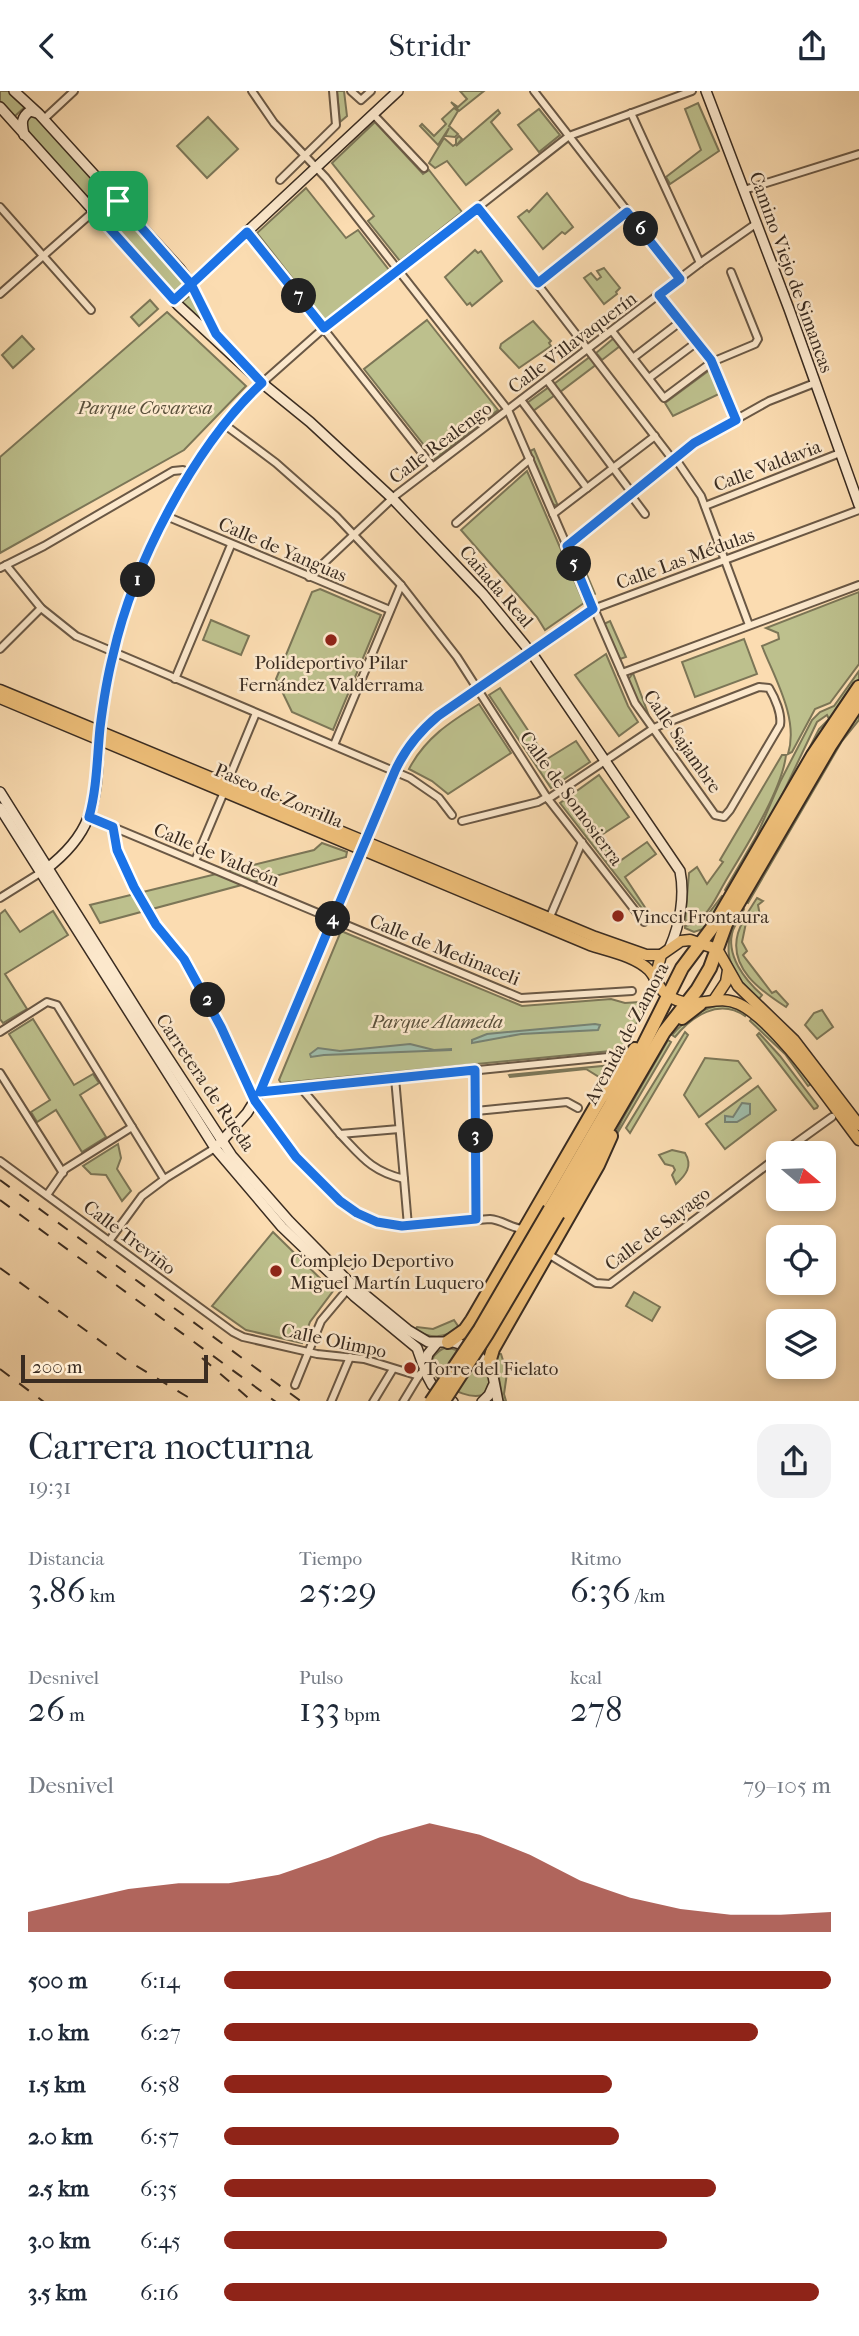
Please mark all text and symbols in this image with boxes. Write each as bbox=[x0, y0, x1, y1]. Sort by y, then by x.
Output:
icon: back bbox=[28, 27, 66, 65]
text: Stridr bbox=[389, 27, 470, 64]
icon: share bbox=[793, 27, 831, 65]
street label: Camino Viejo de Simancas bbox=[744, 169, 838, 376]
pin bbox=[88, 171, 148, 231]
icon: arrive bbox=[99, 182, 137, 220]
pin: 6 bbox=[624, 211, 658, 247]
text: 6 bbox=[635, 217, 646, 239]
pin: 7 bbox=[282, 279, 316, 313]
text: 7 bbox=[294, 284, 303, 306]
street label: Calle Villavaquerín bbox=[504, 287, 641, 398]
park label: Parque Covaresa bbox=[77, 397, 213, 419]
street label: Calle Realengo bbox=[385, 397, 496, 488]
street label: Calle Valdavia bbox=[711, 435, 824, 496]
street label: Calle de Yanguas bbox=[215, 513, 350, 587]
street label: Calle Las Médulas bbox=[613, 524, 757, 594]
street label: Cañada Real bbox=[455, 541, 538, 632]
pin: 5 bbox=[556, 547, 592, 581]
text: 5 bbox=[569, 552, 578, 574]
pin: 1 bbox=[120, 563, 156, 597]
text: 1 bbox=[134, 568, 141, 590]
marker: Polideportivo Pilar Fernández Valderrama bbox=[323, 632, 339, 648]
place label: Polideportivo Pilar Fernández Valderrama bbox=[239, 652, 424, 696]
street label: Calle Sajambre bbox=[639, 686, 726, 797]
street label: Calle de Somosierra bbox=[515, 727, 627, 870]
street label: Paseo de Zorrilla bbox=[211, 759, 346, 833]
street label: Calle de Valdeón bbox=[150, 818, 283, 891]
pin: 4 bbox=[316, 901, 350, 937]
place label: Vincci Frontaura bbox=[631, 906, 769, 928]
text: 4 bbox=[327, 907, 338, 929]
marker: Vincci Frontaura bbox=[610, 908, 626, 924]
street label: Calle de Medinaceli bbox=[366, 910, 523, 990]
street label: Avenida de Zamora bbox=[580, 959, 674, 1109]
pin: 2 bbox=[190, 983, 226, 1017]
text: 2 bbox=[203, 988, 212, 1010]
street label: Carretera de Rueda bbox=[151, 1010, 259, 1155]
park label: Parque Alameda bbox=[370, 1011, 503, 1033]
pin: 3 bbox=[458, 1119, 494, 1153]
text: 3 bbox=[472, 1124, 479, 1146]
north arrow bbox=[766, 1141, 836, 1211]
map controls bbox=[766, 1141, 836, 1379]
street label: Calle de Sayago bbox=[601, 1182, 715, 1275]
street label: Calle Treviño bbox=[79, 1196, 180, 1280]
button: locate bbox=[766, 1225, 836, 1295]
place label: Complejo Deportivo Miguel Martín Luquero bbox=[290, 1250, 485, 1294]
marker: Complejo Deportivo Miguel Martín Luquero bbox=[268, 1263, 284, 1279]
button: layers bbox=[766, 1309, 836, 1379]
street label: Calle Olimpo bbox=[279, 1319, 389, 1363]
scale bar bbox=[21, 1353, 208, 1384]
text: 200 m bbox=[32, 1356, 83, 1378]
place label: Torre del Fielato bbox=[424, 1358, 559, 1380]
marker: Torre del Fielato bbox=[402, 1360, 418, 1376]
text: Carrera nocturna bbox=[28, 1424, 313, 1469]
button: share bbox=[757, 1424, 831, 1498]
text: 19:31 bbox=[28, 1473, 71, 1500]
text: Distancia bbox=[28, 1548, 104, 1570]
text: Tiempo bbox=[299, 1548, 362, 1570]
text: Ritmo bbox=[570, 1548, 621, 1570]
text: 3.86 bbox=[28, 1570, 86, 1611]
text: 25:29 bbox=[299, 1570, 377, 1611]
text: 6:36 bbox=[570, 1570, 631, 1611]
text: km bbox=[86, 1585, 115, 1607]
text: /km bbox=[631, 1585, 665, 1607]
text: Desnivel bbox=[28, 1667, 99, 1689]
text: Pulso bbox=[299, 1667, 343, 1689]
text: kcal bbox=[570, 1667, 602, 1689]
text: 26 bbox=[28, 1689, 65, 1730]
text: 133 bbox=[299, 1689, 340, 1730]
text: 278 bbox=[570, 1689, 622, 1730]
text: m bbox=[65, 1704, 85, 1726]
text: bpm bbox=[340, 1704, 380, 1726]
text: Desnivel bbox=[28, 1772, 114, 1799]
text: 79–105 m bbox=[743, 1772, 831, 1799]
text: 500 m bbox=[28, 1967, 87, 1994]
text: 6:14 bbox=[140, 1967, 180, 1994]
text: 1.0 km bbox=[28, 2019, 89, 2046]
text: 6:27 bbox=[140, 2019, 181, 2046]
text: 1.5 km bbox=[28, 2071, 86, 2098]
text: 6:58 bbox=[140, 2071, 180, 2098]
text: 2.0 km bbox=[28, 2123, 93, 2150]
text: 6:57 bbox=[140, 2123, 179, 2150]
text: 2.5 km bbox=[28, 2175, 89, 2202]
text: 6:35 bbox=[140, 2175, 177, 2202]
text: 3.0 km bbox=[28, 2227, 90, 2254]
text: 6:45 bbox=[140, 2227, 181, 2254]
text: 3.5 km bbox=[28, 2279, 87, 2306]
text: 6:16 bbox=[140, 2279, 179, 2306]

